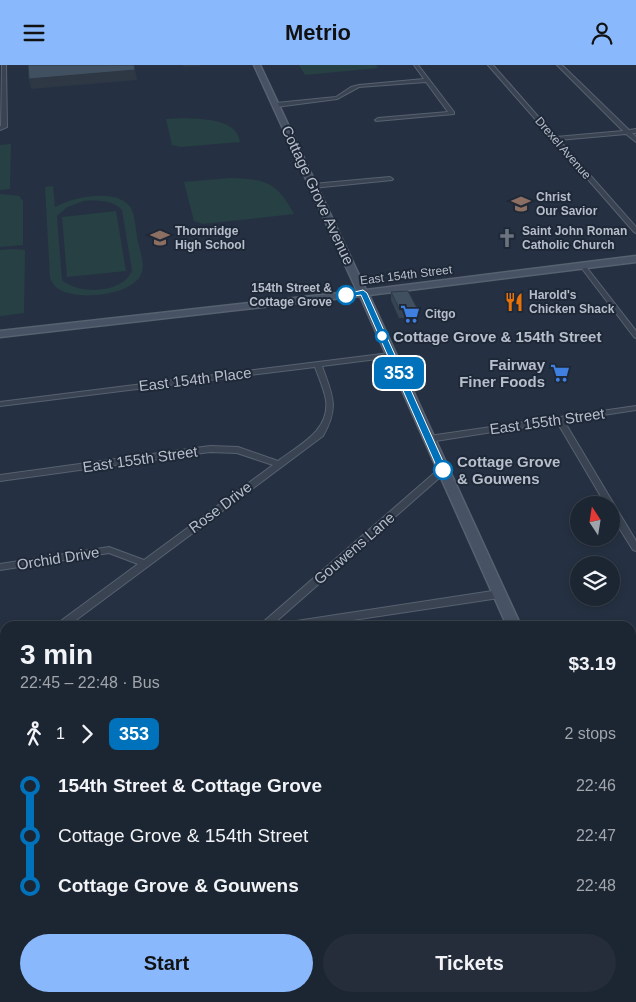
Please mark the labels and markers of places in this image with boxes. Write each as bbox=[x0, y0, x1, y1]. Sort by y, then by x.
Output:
place label: Christ Our Savior bbox=[536, 190, 598, 218]
school or university icon: Christ Our Savior bbox=[510, 193, 532, 215]
place label: Thornridge High School bbox=[175, 224, 245, 252]
place label: Saint John Roman Catholic Church bbox=[522, 224, 627, 252]
school or university icon: Thornridge High School bbox=[149, 227, 171, 249]
church icon: Saint John Roman Catholic Church bbox=[496, 227, 518, 249]
place label: 154th Street & Cottage Grove bbox=[249, 281, 332, 309]
marker: 154th Street & Cottage Grove bbox=[336, 285, 356, 305]
place label: Harold's Chicken Shack bbox=[529, 288, 615, 316]
restaurant icon: Harold's Chicken Shack bbox=[503, 291, 525, 313]
supermarket icon: Citgo bbox=[399, 303, 421, 325]
place label: Citgo bbox=[425, 307, 456, 321]
place label: Cottage Grove & 154th Street bbox=[393, 328, 601, 345]
marker: Cottage Grove & 154th Street bbox=[375, 329, 389, 343]
place label: Fairway Finer Foods bbox=[459, 356, 546, 390]
supermarket icon: Fairway Finer Foods bbox=[549, 362, 571, 384]
place label: Cottage Grove & Gouwens bbox=[457, 453, 560, 487]
marker: Cottage Grove & Gouwens bbox=[433, 460, 453, 480]

